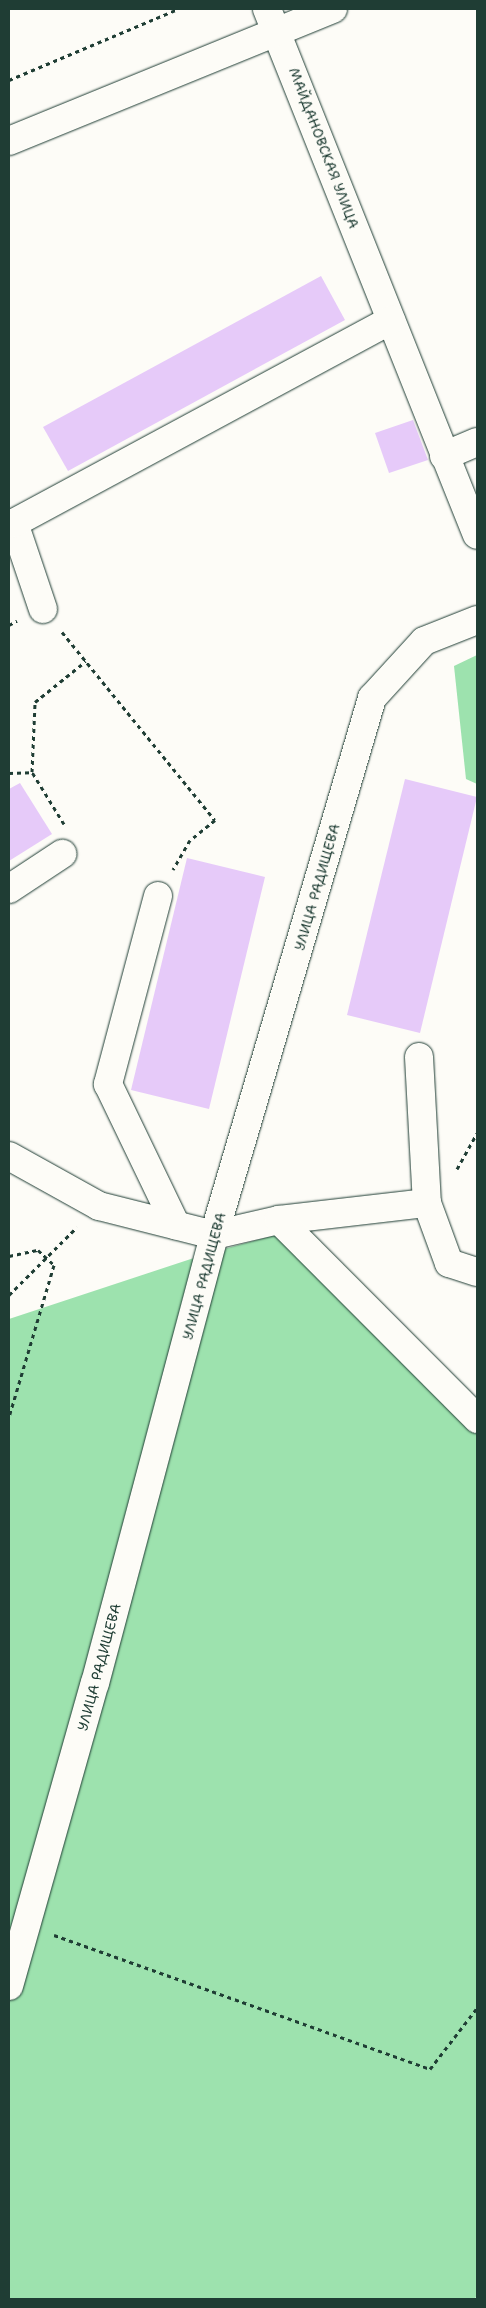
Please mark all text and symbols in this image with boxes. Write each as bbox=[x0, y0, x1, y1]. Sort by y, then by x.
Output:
street label: МАЙДАНОВСКАЯ УЛИЦА bbox=[285, 65, 363, 231]
street label: УЛИЦА РАДИЩЕВА bbox=[291, 822, 343, 952]
street label: УЛИЦА РАДИЩЕВА bbox=[179, 1210, 229, 1342]
street label: УЛИЦА РАДИЩЕВА bbox=[74, 1601, 124, 1733]

